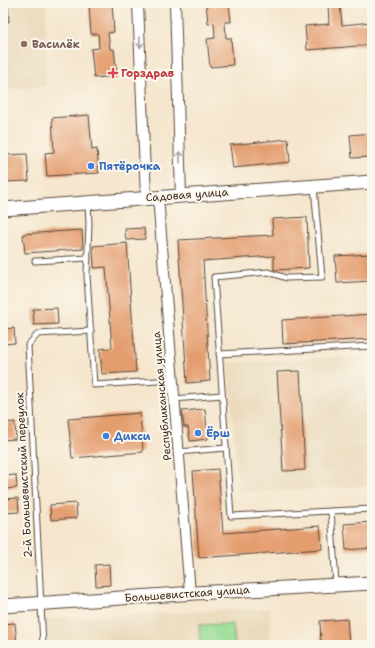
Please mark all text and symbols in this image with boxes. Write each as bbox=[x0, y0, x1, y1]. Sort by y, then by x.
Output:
one-way arrow bbox=[136, 35, 144, 48]
place label: Василёк bbox=[32, 37, 80, 52]
marker: Василёк bbox=[19, 39, 29, 49]
place label: Горздрав bbox=[121, 66, 174, 81]
marker: Горздрав bbox=[108, 68, 118, 78]
one-way arrow bbox=[176, 151, 184, 164]
place label: Пятёрочка bbox=[99, 159, 161, 174]
marker: Пятёрочка bbox=[86, 161, 96, 171]
street label: Садовая улица bbox=[145, 185, 229, 205]
street label: Республиканская улица bbox=[149, 331, 175, 461]
street label: 2-й Большевистский переулок bbox=[12, 392, 36, 558]
place label: Ёрш bbox=[206, 426, 230, 441]
marker: Ёрш bbox=[193, 428, 203, 438]
place label: Дикси bbox=[114, 429, 151, 444]
marker: Дикси bbox=[101, 431, 111, 441]
street label: Большевистская улица bbox=[124, 582, 250, 606]

